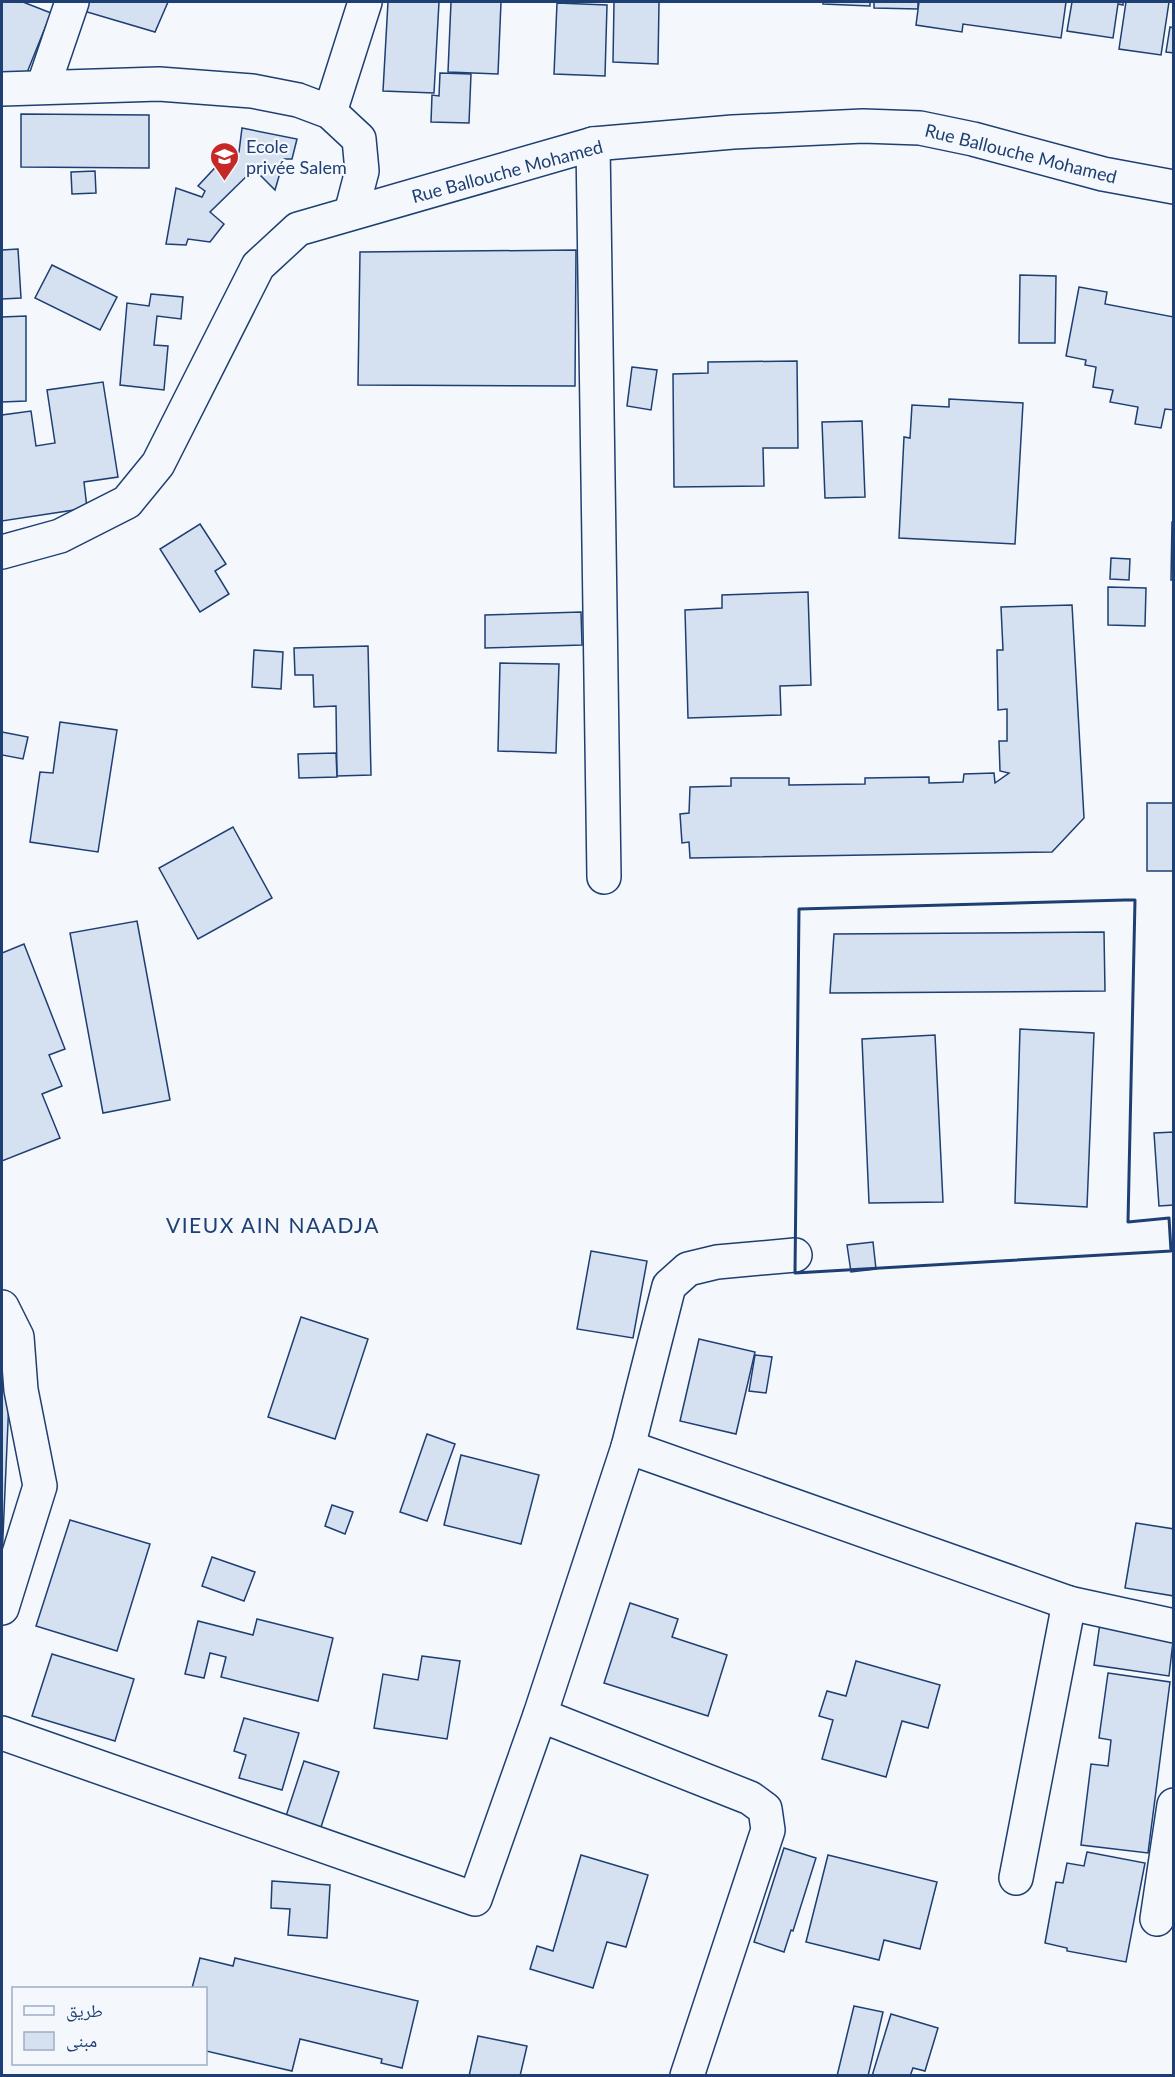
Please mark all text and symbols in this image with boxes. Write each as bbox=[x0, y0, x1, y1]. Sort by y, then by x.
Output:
street label: Rue Ballouche Mohamed bbox=[923, 118, 1119, 188]
place label: Ecole privée Salem bbox=[246, 135, 347, 178]
street label: Rue Ballouche Mohamed bbox=[409, 135, 605, 207]
school or university icon: Ecole privée Salem bbox=[209, 140, 241, 182]
district label: VIEUX AIN NAADJA bbox=[166, 1212, 380, 1237]
legend bbox=[12, 1987, 207, 2065]
text: طريق bbox=[66, 1999, 103, 2022]
text: مبنى bbox=[66, 2029, 97, 2052]

